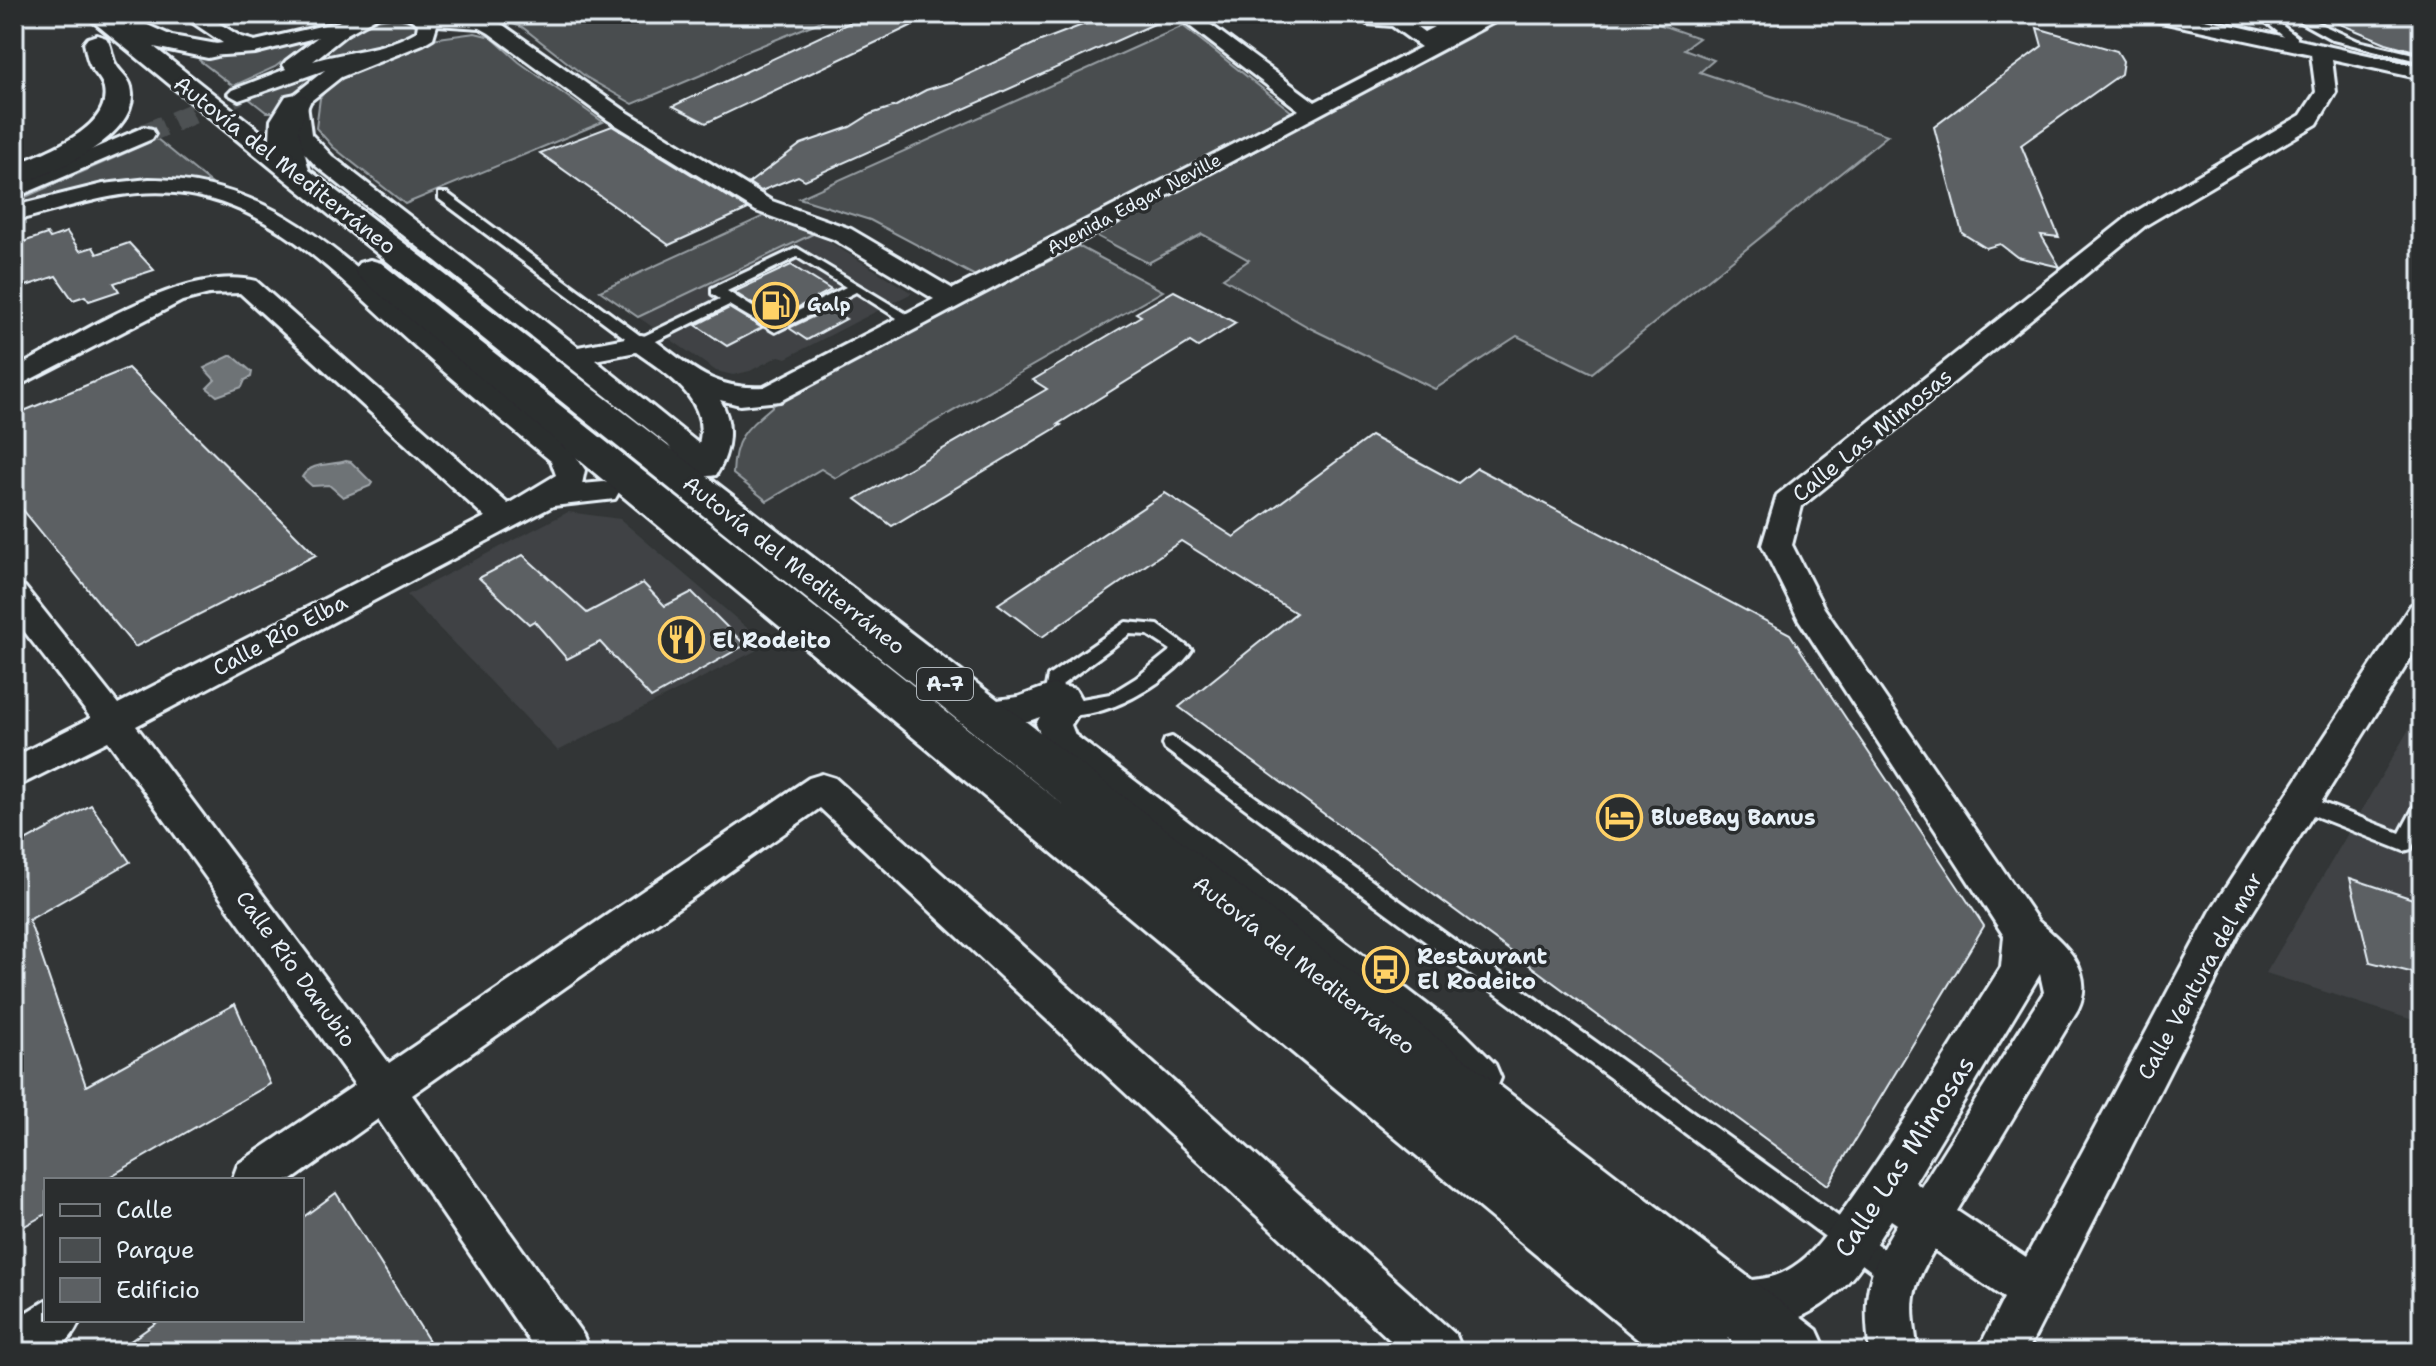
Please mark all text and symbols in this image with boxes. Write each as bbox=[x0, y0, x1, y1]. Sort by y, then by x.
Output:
street label: Autovía del Mediterráneo bbox=[168, 69, 402, 261]
street label: Avenida Edgar Neville bbox=[1043, 148, 1225, 260]
fuel station icon: Galp bbox=[752, 281, 800, 329]
place label: Galp bbox=[807, 293, 851, 317]
street label: Calle Las Mimosas bbox=[1786, 362, 1958, 508]
street label: Autovía del Mediterráneo bbox=[677, 469, 911, 661]
street label: Calle Río Elba bbox=[208, 587, 353, 683]
restaurant icon: El Rodeito bbox=[657, 616, 705, 664]
place label: El Rodeito bbox=[712, 626, 831, 655]
road number: A-7 bbox=[917, 668, 973, 700]
hotel icon: BlueBay Banus bbox=[1596, 793, 1644, 841]
place label: BlueBay Banus bbox=[1651, 803, 1816, 832]
street label: Calle Ventura del mar bbox=[2131, 867, 2269, 1085]
street label: Autovía del Mediterráneo bbox=[1187, 869, 1421, 1061]
street label: Calle Río Danubio bbox=[229, 885, 363, 1053]
place label: Restaurant El Rodeito bbox=[1417, 942, 1548, 996]
bus stop icon: Restaurant El Rodeito bbox=[1362, 945, 1410, 993]
street label: Calle Las Mimosas bbox=[1826, 1049, 1982, 1263]
legend bbox=[44, 1178, 304, 1322]
text: Calle bbox=[116, 1194, 173, 1226]
text: Parque bbox=[116, 1234, 195, 1266]
text: Edificio bbox=[116, 1274, 200, 1306]

